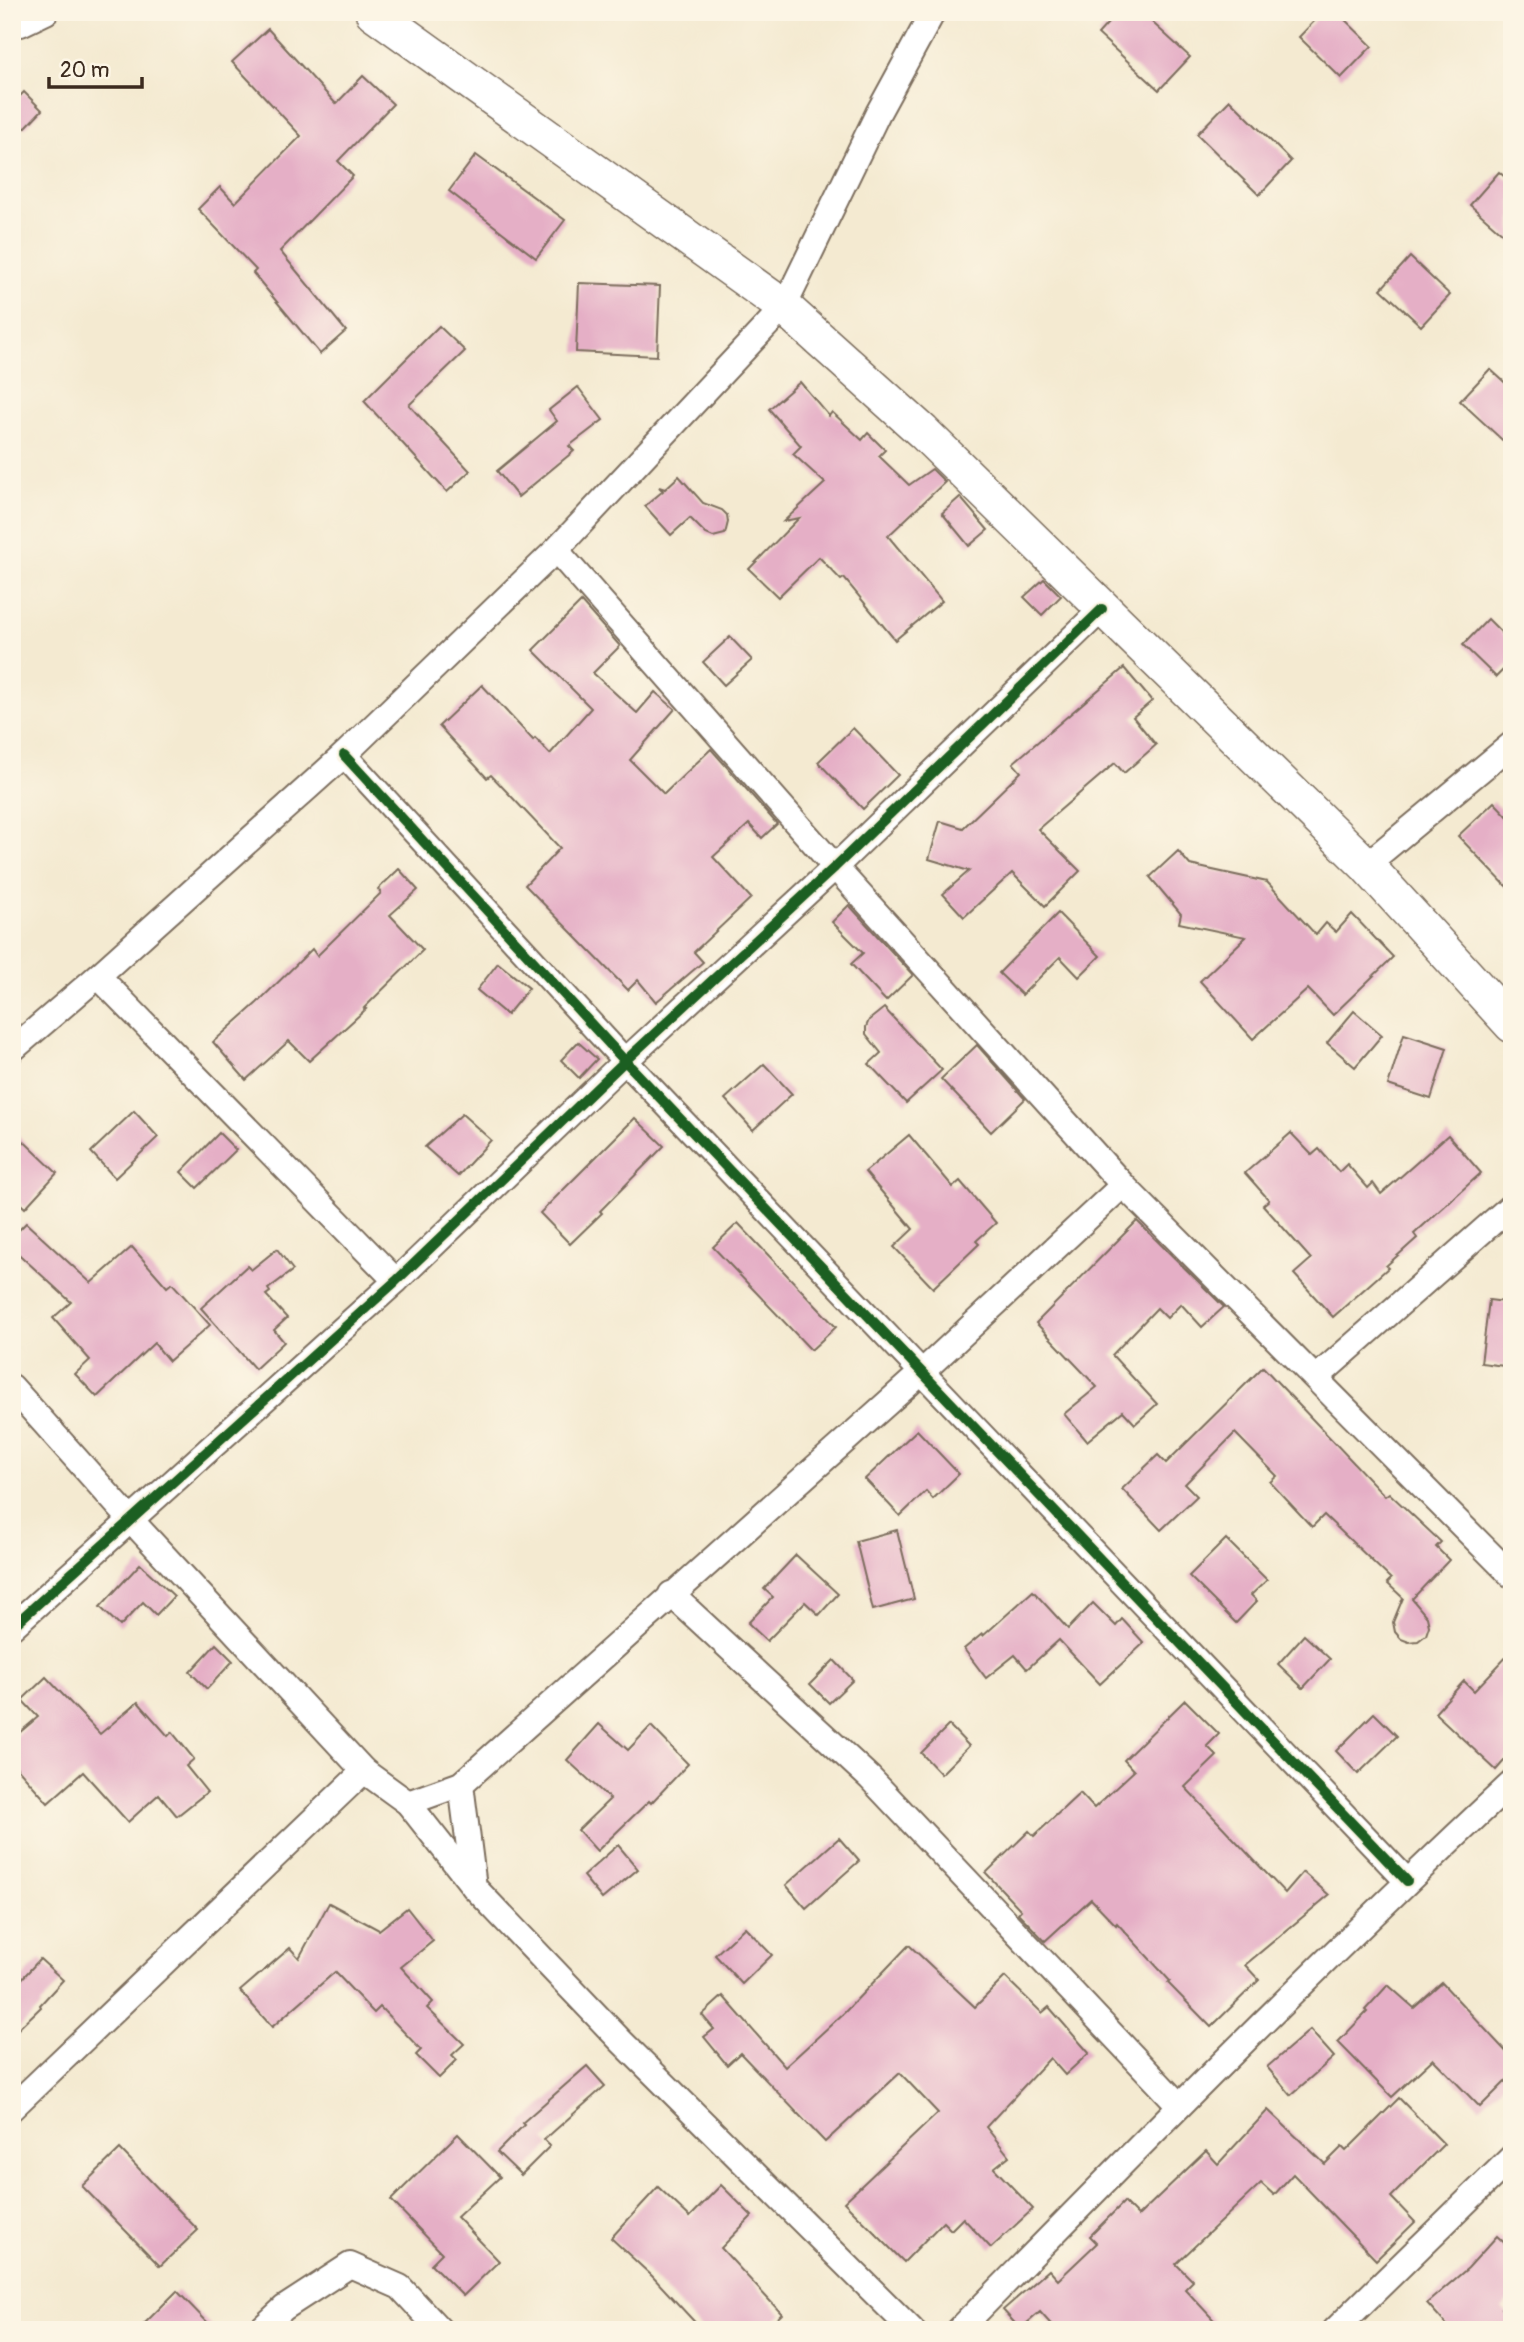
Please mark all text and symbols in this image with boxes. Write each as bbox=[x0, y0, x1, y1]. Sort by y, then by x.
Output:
scale bar bbox=[49, 46, 142, 90]
text: 20 m bbox=[60, 57, 109, 84]

